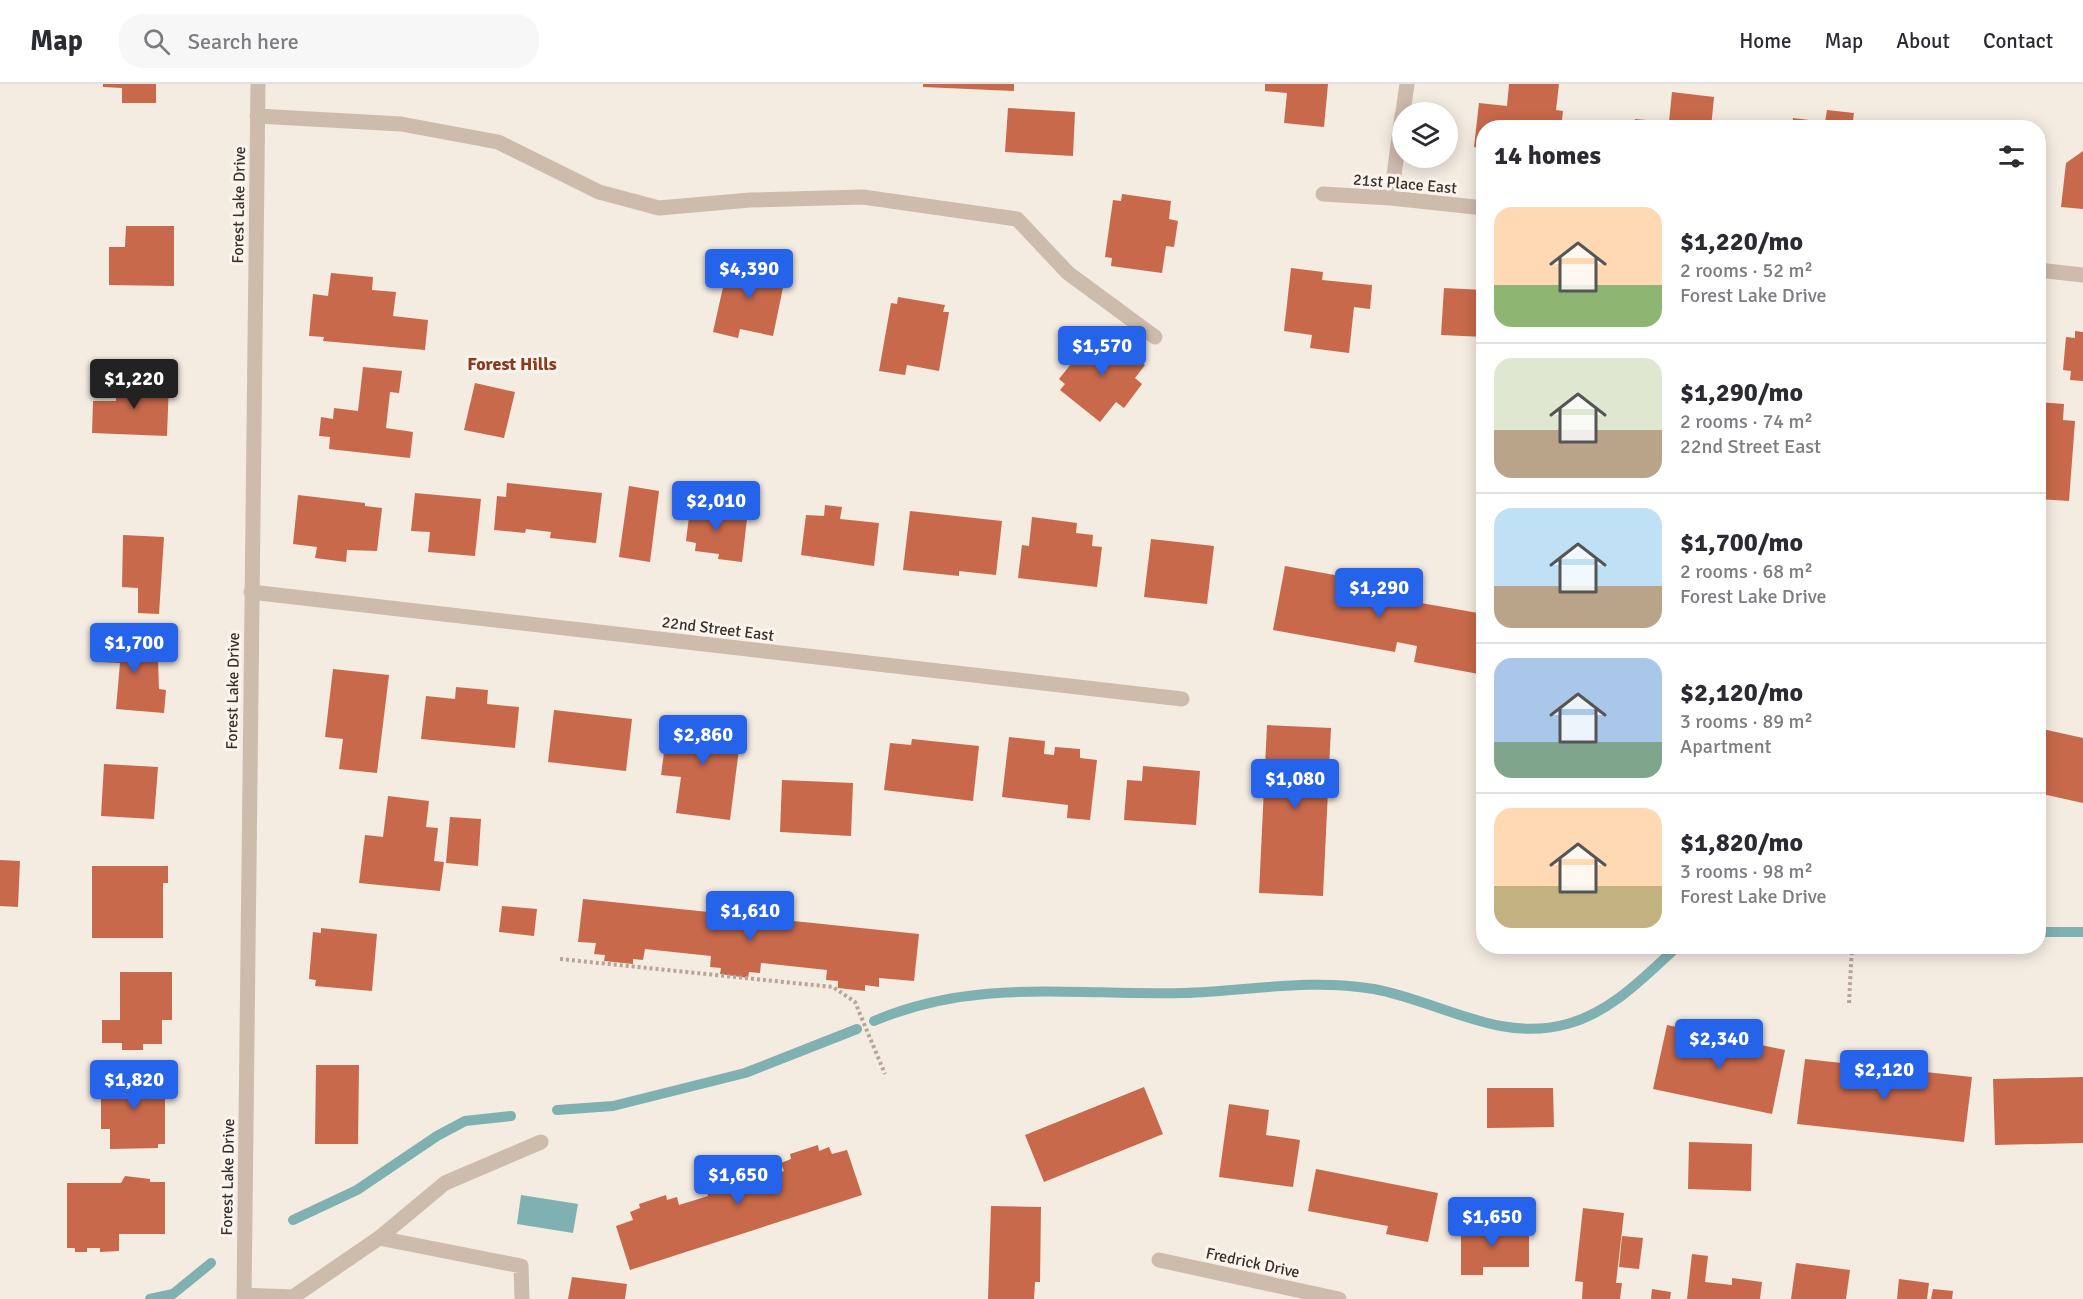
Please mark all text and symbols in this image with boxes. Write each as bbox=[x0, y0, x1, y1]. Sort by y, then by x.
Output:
search box bbox=[119, 14, 539, 68]
text: Map bbox=[30, 24, 83, 58]
icon: search bbox=[140, 25, 173, 58]
text: Search here bbox=[188, 28, 299, 55]
text: Home bbox=[1739, 28, 1792, 54]
text: Map bbox=[1825, 28, 1863, 54]
text: About bbox=[1896, 28, 1950, 54]
text: Contact bbox=[1983, 28, 2053, 54]
map controls bbox=[1392, 102, 1458, 168]
button: layers bbox=[1392, 102, 1458, 168]
text: 14 homes bbox=[1494, 140, 1601, 172]
icon: filters bbox=[1995, 140, 2028, 173]
street label: Forest Lake Drive bbox=[228, 146, 250, 264]
street label: 21st Place East bbox=[1352, 170, 1458, 199]
text: $1,220/mo bbox=[1680, 226, 1803, 258]
icon: home bbox=[1542, 231, 1614, 303]
pin: $4,390 bbox=[700, 249, 798, 300]
text: $4,390 bbox=[719, 256, 779, 281]
text: 2 rooms · 52 m² bbox=[1680, 258, 1813, 283]
text: Forest Lake Drive bbox=[1680, 283, 1827, 308]
pin: $1,570 bbox=[1053, 326, 1151, 377]
text: $1,570 bbox=[1072, 333, 1132, 358]
district label: Forest Hills bbox=[467, 353, 557, 375]
pin: $1,220 bbox=[85, 359, 183, 410]
text: $1,220 bbox=[104, 366, 164, 391]
text: $1,290/mo bbox=[1680, 377, 1803, 409]
icon: home bbox=[1542, 382, 1614, 454]
text: 2 rooms · 74 m² bbox=[1680, 409, 1813, 434]
text: 22nd Street East bbox=[1680, 434, 1821, 459]
pin: $2,010 bbox=[667, 481, 765, 532]
text: $2,010 bbox=[686, 488, 746, 513]
text: $1,700/mo bbox=[1680, 527, 1803, 559]
icon: home bbox=[1542, 532, 1614, 604]
text: 2 rooms · 68 m² bbox=[1680, 559, 1813, 584]
pin: $1,290 bbox=[1330, 568, 1428, 619]
text: $1,290 bbox=[1349, 575, 1409, 600]
text: Forest Lake Drive bbox=[1680, 584, 1827, 609]
street label: 22nd Street East bbox=[661, 612, 776, 646]
pin: $1,700 bbox=[85, 623, 183, 674]
text: $1,700 bbox=[104, 630, 164, 655]
street label: Forest Lake Drive bbox=[222, 632, 244, 750]
text: $2,120/mo bbox=[1680, 677, 1803, 709]
icon: home bbox=[1542, 682, 1614, 754]
text: 3 rooms · 89 m² bbox=[1680, 709, 1813, 734]
pin: $2,860 bbox=[654, 715, 752, 766]
text: $2,860 bbox=[673, 722, 733, 747]
text: Apartment bbox=[1680, 734, 1772, 759]
pin: $1,080 bbox=[1246, 759, 1344, 810]
text: $1,080 bbox=[1265, 766, 1325, 791]
text: $1,820/mo bbox=[1680, 827, 1803, 859]
icon: home bbox=[1542, 832, 1614, 904]
text: 3 rooms · 98 m² bbox=[1680, 859, 1813, 884]
text: Forest Lake Drive bbox=[1680, 884, 1827, 909]
pin: $1,610 bbox=[701, 891, 799, 942]
text: $1,610 bbox=[720, 898, 780, 923]
pin: $2,340 bbox=[1670, 1019, 1768, 1070]
text: $2,340 bbox=[1689, 1026, 1749, 1051]
pin: $2,120 bbox=[1835, 1050, 1933, 1101]
text: $2,120 bbox=[1854, 1057, 1914, 1082]
pin: $1,820 bbox=[85, 1060, 183, 1111]
text: $1,820 bbox=[104, 1067, 164, 1092]
street label: Forest Lake Drive bbox=[217, 1118, 239, 1236]
pin: $1,650 bbox=[689, 1155, 787, 1206]
text: $1,650 bbox=[708, 1162, 768, 1187]
pin: $1,650 bbox=[1443, 1197, 1541, 1248]
text: $1,650 bbox=[1462, 1204, 1522, 1229]
street label: Fredrick Drive bbox=[1204, 1243, 1302, 1283]

